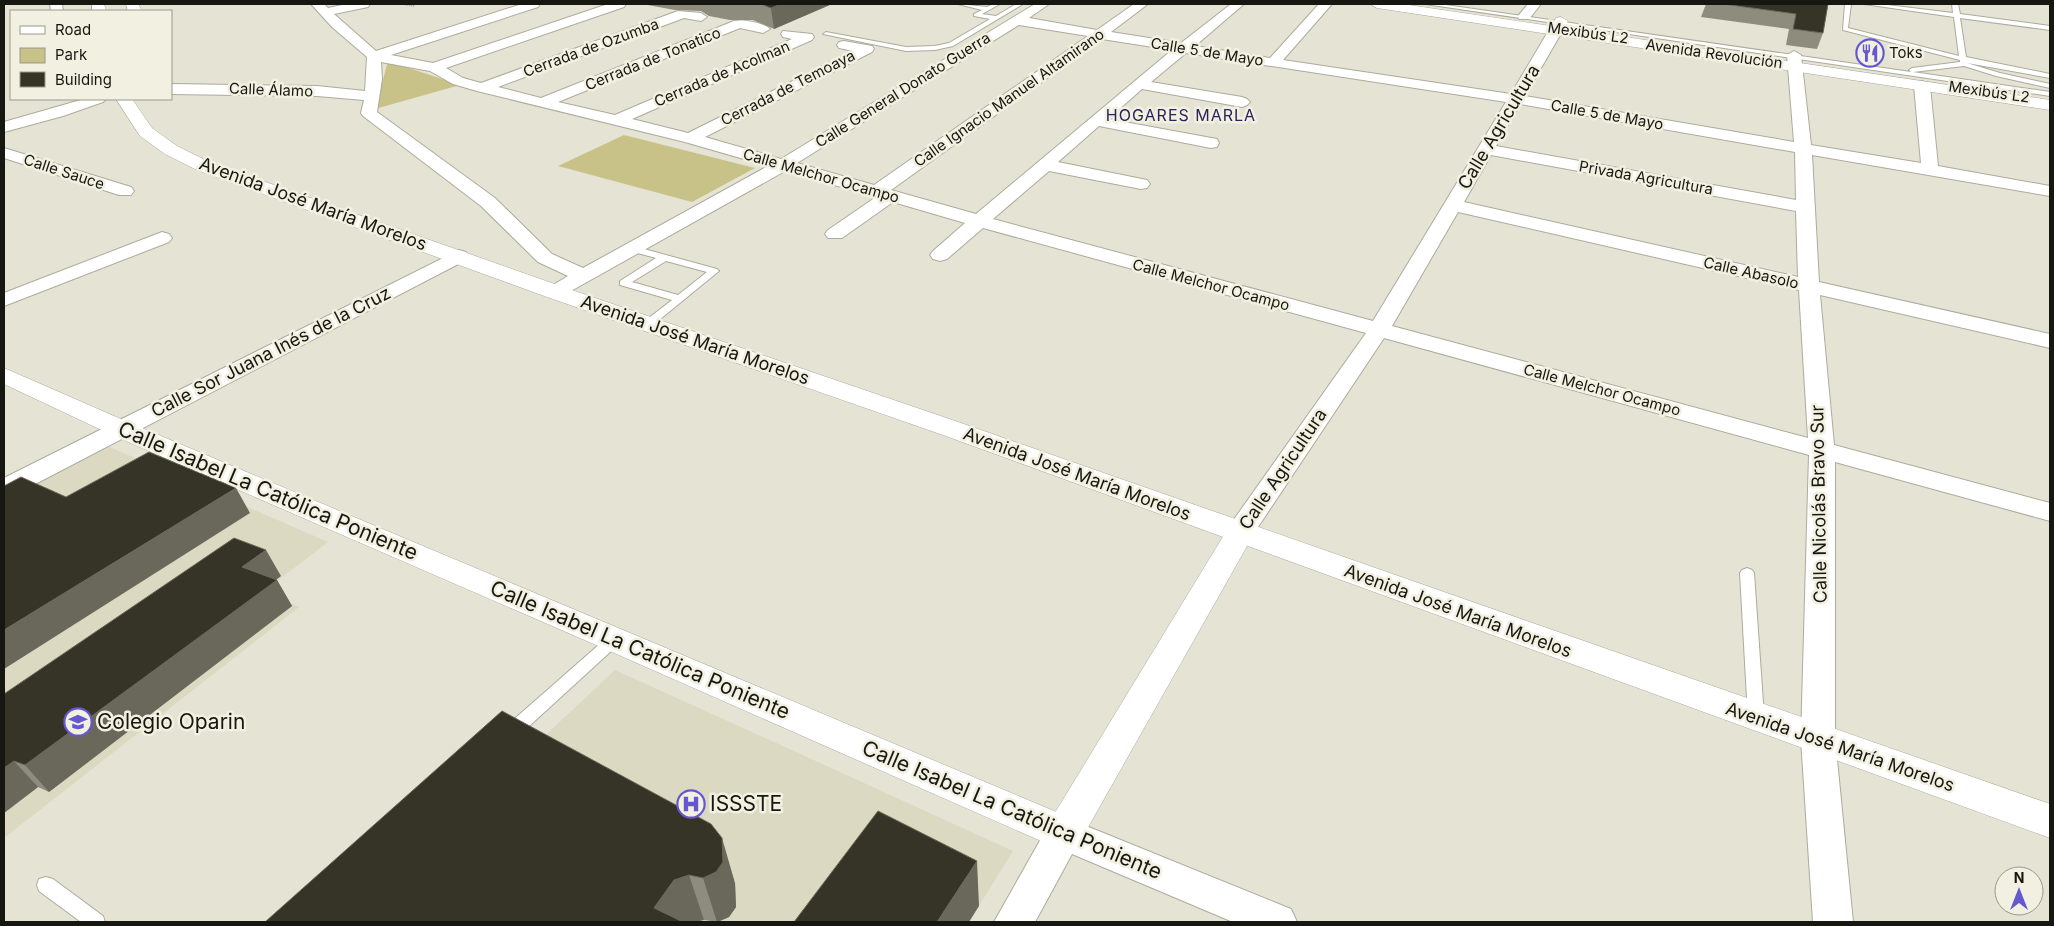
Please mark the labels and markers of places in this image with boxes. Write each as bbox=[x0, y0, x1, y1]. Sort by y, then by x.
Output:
restaurant icon: Toks bbox=[1855, 38, 1885, 68]
place label: Toks bbox=[1889, 43, 1923, 62]
school or university icon: Colegio Oparin bbox=[63, 707, 93, 737]
place label: Colegio Oparin bbox=[97, 709, 245, 734]
hospital icon: ISSSTE bbox=[676, 789, 706, 819]
place label: ISSSTE bbox=[710, 791, 782, 816]

